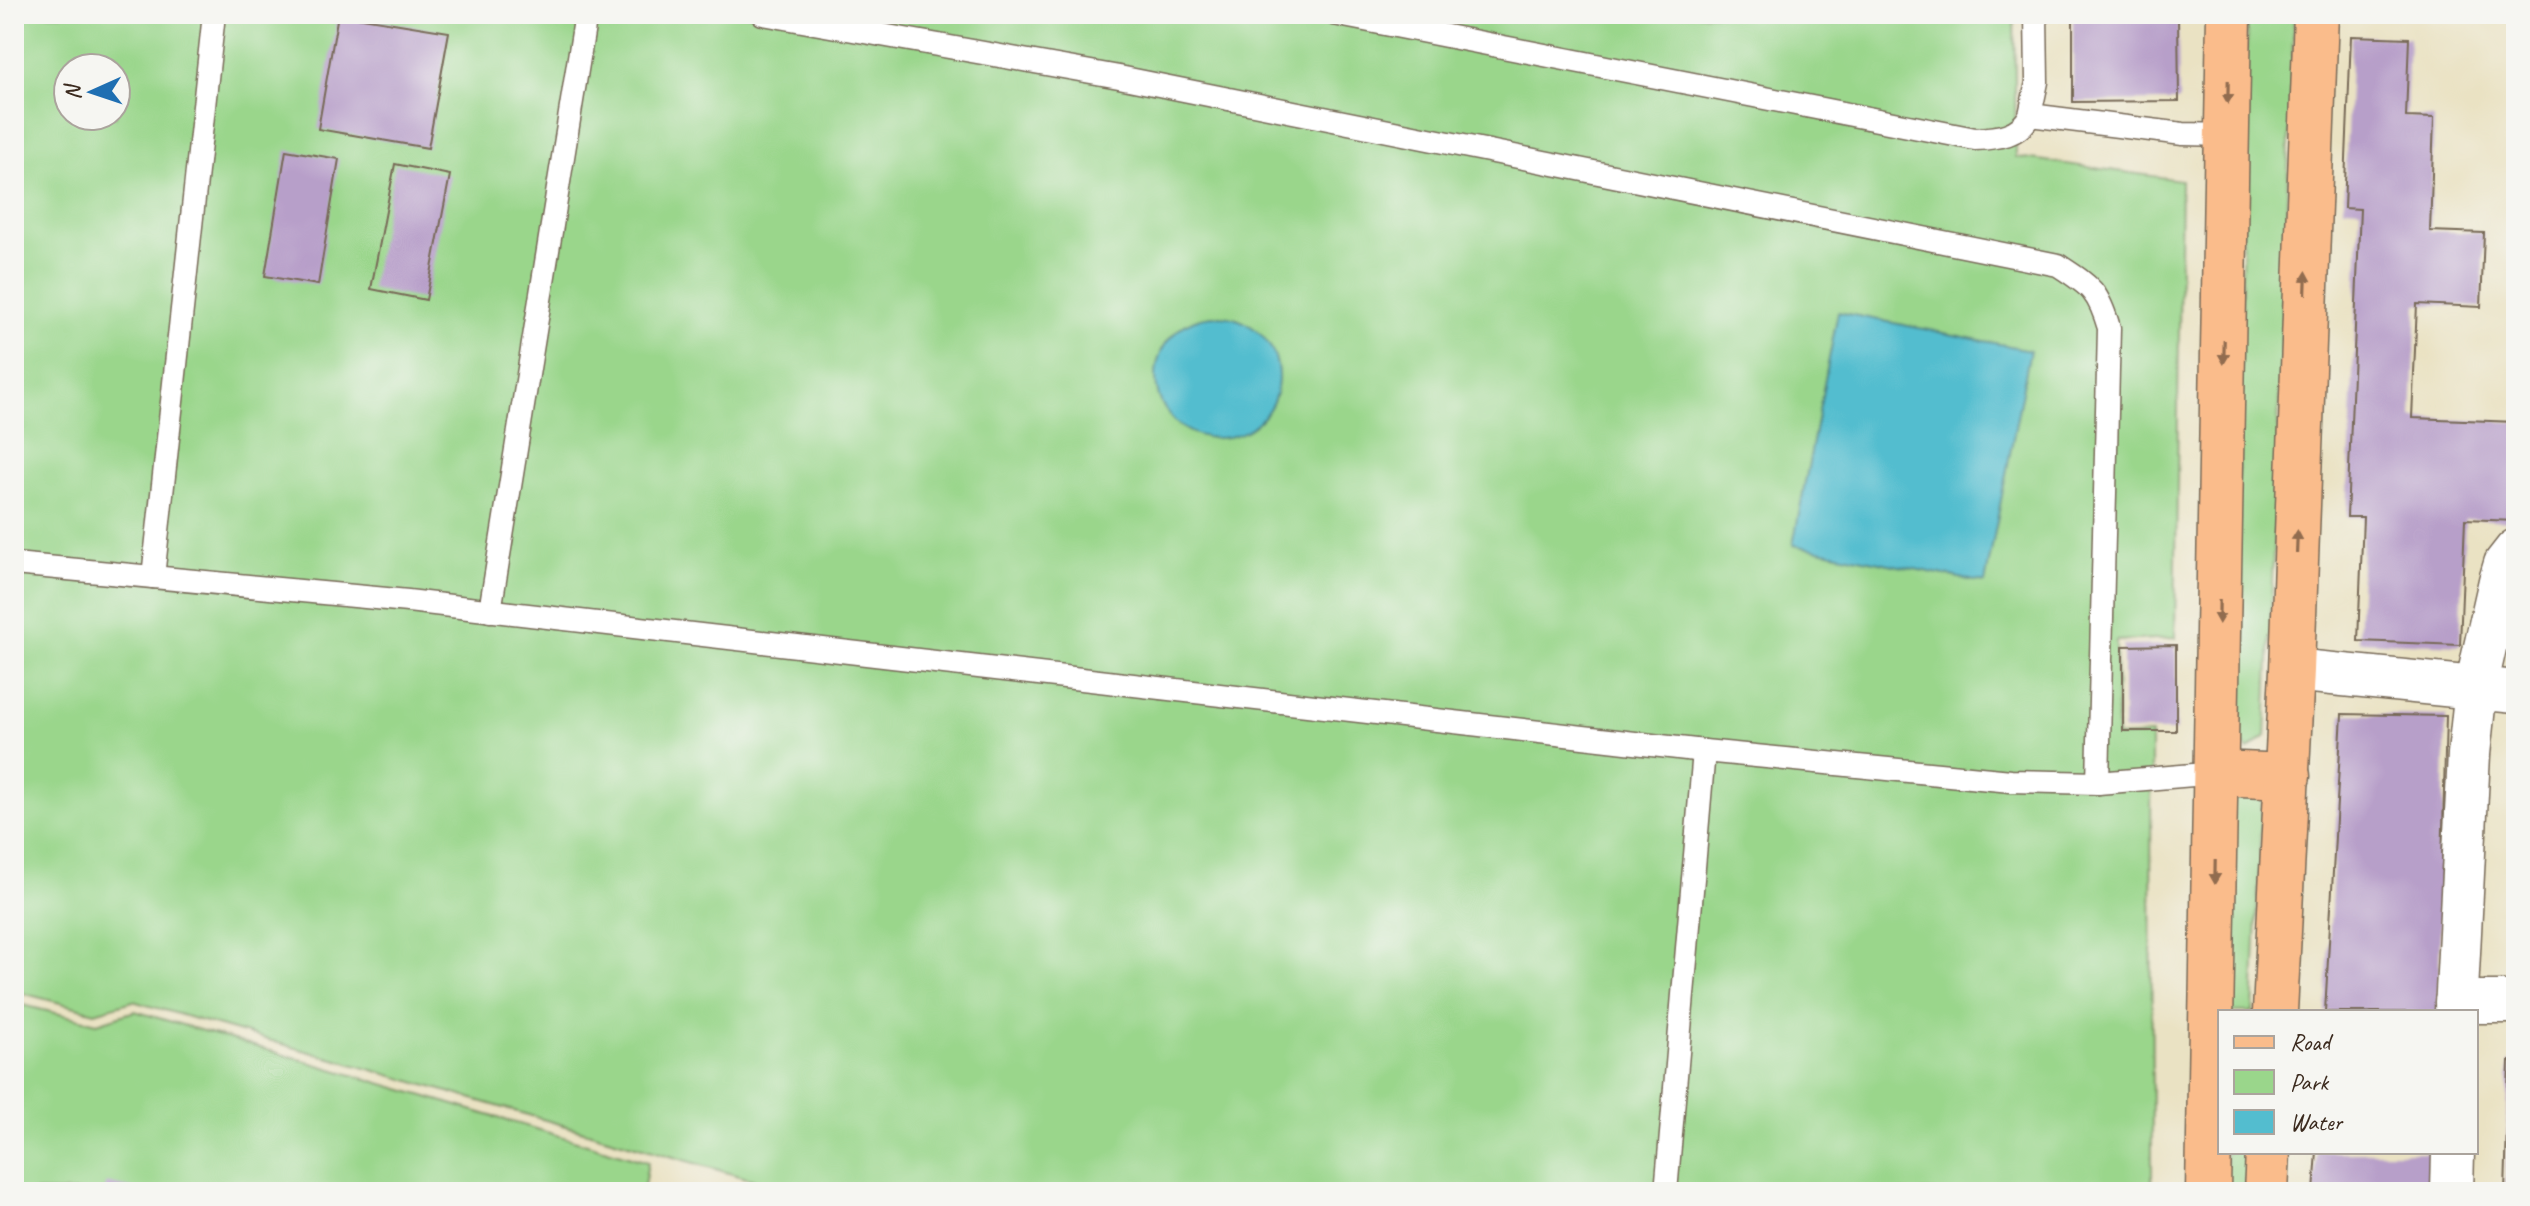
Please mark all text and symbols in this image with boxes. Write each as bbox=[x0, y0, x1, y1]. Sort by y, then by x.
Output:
north arrow bbox=[52, 52, 132, 132]
one-way arrow bbox=[2222, 80, 2234, 105]
text: N bbox=[59, 82, 87, 101]
one-way arrow bbox=[2300, 270, 2313, 295]
one-way arrow bbox=[2217, 340, 2230, 365]
one-way arrow bbox=[2290, 529, 2303, 555]
one-way arrow bbox=[2213, 600, 2226, 625]
one-way arrow bbox=[2208, 860, 2221, 885]
legend bbox=[2218, 1010, 2478, 1154]
text: Road bbox=[2290, 1027, 2334, 1057]
text: Park bbox=[2290, 1067, 2330, 1097]
text: Water bbox=[2290, 1107, 2345, 1137]

